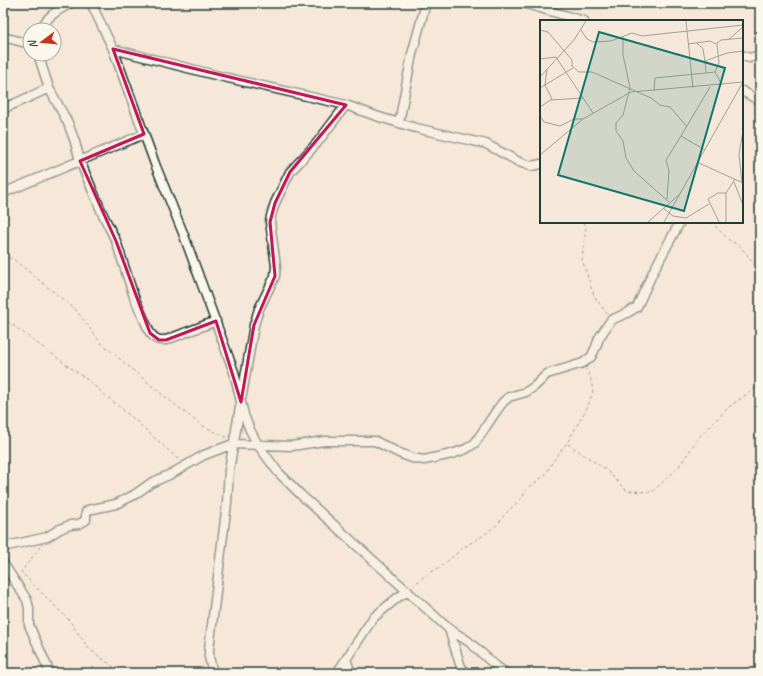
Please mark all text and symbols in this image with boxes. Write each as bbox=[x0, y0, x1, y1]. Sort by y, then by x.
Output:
inset map bbox=[540, 20, 743, 223]
north arrow bbox=[22, 22, 62, 62]
text: N bbox=[24, 37, 40, 50]

